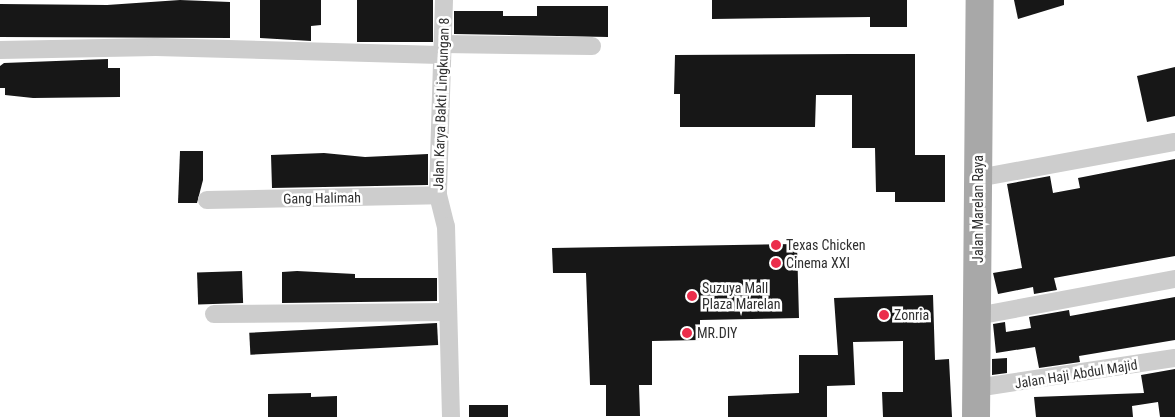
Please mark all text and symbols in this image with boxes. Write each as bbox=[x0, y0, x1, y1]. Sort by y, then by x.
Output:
street label: Jalan Karya Bakti Lingkungan 8 bbox=[430, 17, 452, 191]
street label: Jalan Marelan Raya bbox=[970, 155, 986, 263]
street label: Gang Halimah bbox=[283, 189, 361, 207]
place label: Texas Chicken bbox=[786, 237, 866, 253]
marker: Texas Chicken bbox=[770, 239, 782, 251]
place label: Cinema XXI bbox=[786, 255, 850, 271]
marker: Cinema XXI bbox=[770, 257, 782, 269]
place label: Suzuya Mall Plaza Marelan bbox=[702, 280, 780, 312]
marker: Suzuya Mall Plaza Marelan bbox=[686, 290, 698, 302]
place label: Zonria bbox=[894, 307, 929, 323]
marker: Zonria bbox=[878, 309, 890, 321]
place label: MR.DIY bbox=[697, 325, 737, 341]
marker: MR.DIY bbox=[681, 327, 693, 339]
street label: Jalan Haji Abdul Majid bbox=[1013, 356, 1139, 392]

